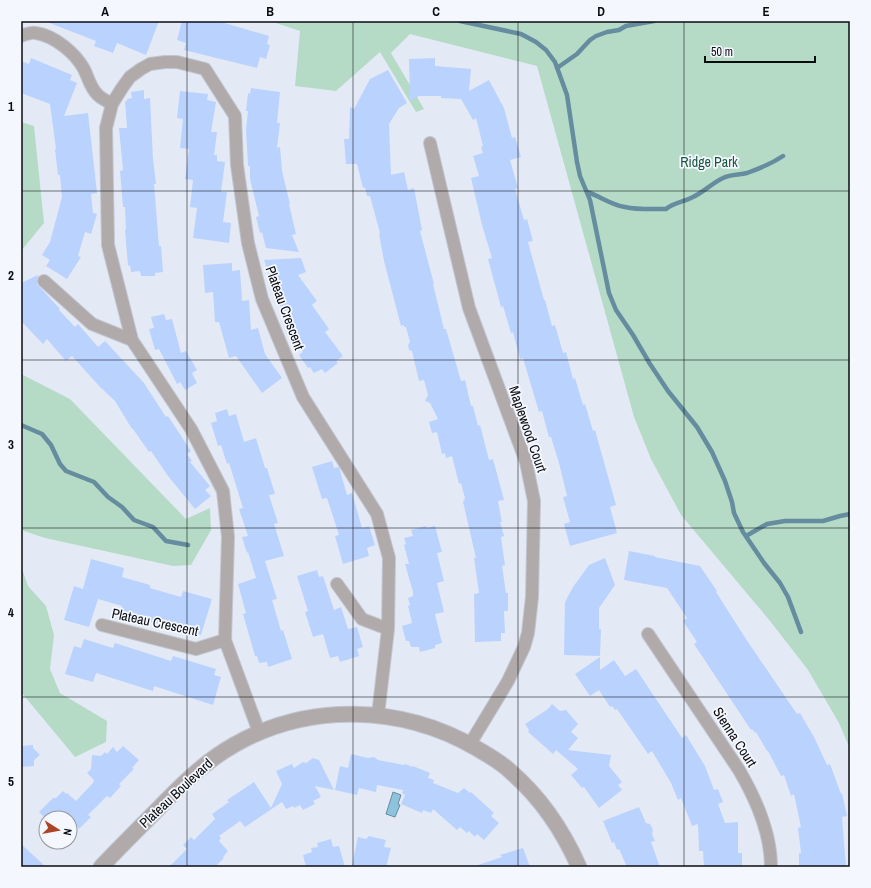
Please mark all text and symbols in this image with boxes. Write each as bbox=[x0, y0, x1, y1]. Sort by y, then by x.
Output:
text: A bbox=[101, 3, 109, 20]
text: B bbox=[266, 3, 274, 20]
text: C bbox=[432, 3, 440, 20]
text: D bbox=[597, 3, 605, 20]
text: E bbox=[762, 3, 770, 20]
scale bar bbox=[705, 38, 815, 64]
text: 50 m bbox=[711, 44, 733, 60]
text: 1 bbox=[8, 98, 14, 115]
park label: Ridge Park bbox=[680, 153, 738, 171]
street label: Plateau Crescent bbox=[261, 264, 309, 352]
text: 2 bbox=[8, 267, 14, 284]
street label: Maplewood Court bbox=[505, 384, 551, 474]
text: 3 bbox=[8, 436, 14, 453]
text: 4 bbox=[8, 604, 14, 621]
street label: Plateau Crescent bbox=[110, 604, 200, 640]
street label: Sienna Court bbox=[709, 704, 761, 770]
street label: Plateau Boulevard bbox=[136, 754, 216, 832]
text: 5 bbox=[8, 773, 14, 790]
north arrow bbox=[38, 810, 78, 850]
text: N bbox=[60, 827, 75, 836]

